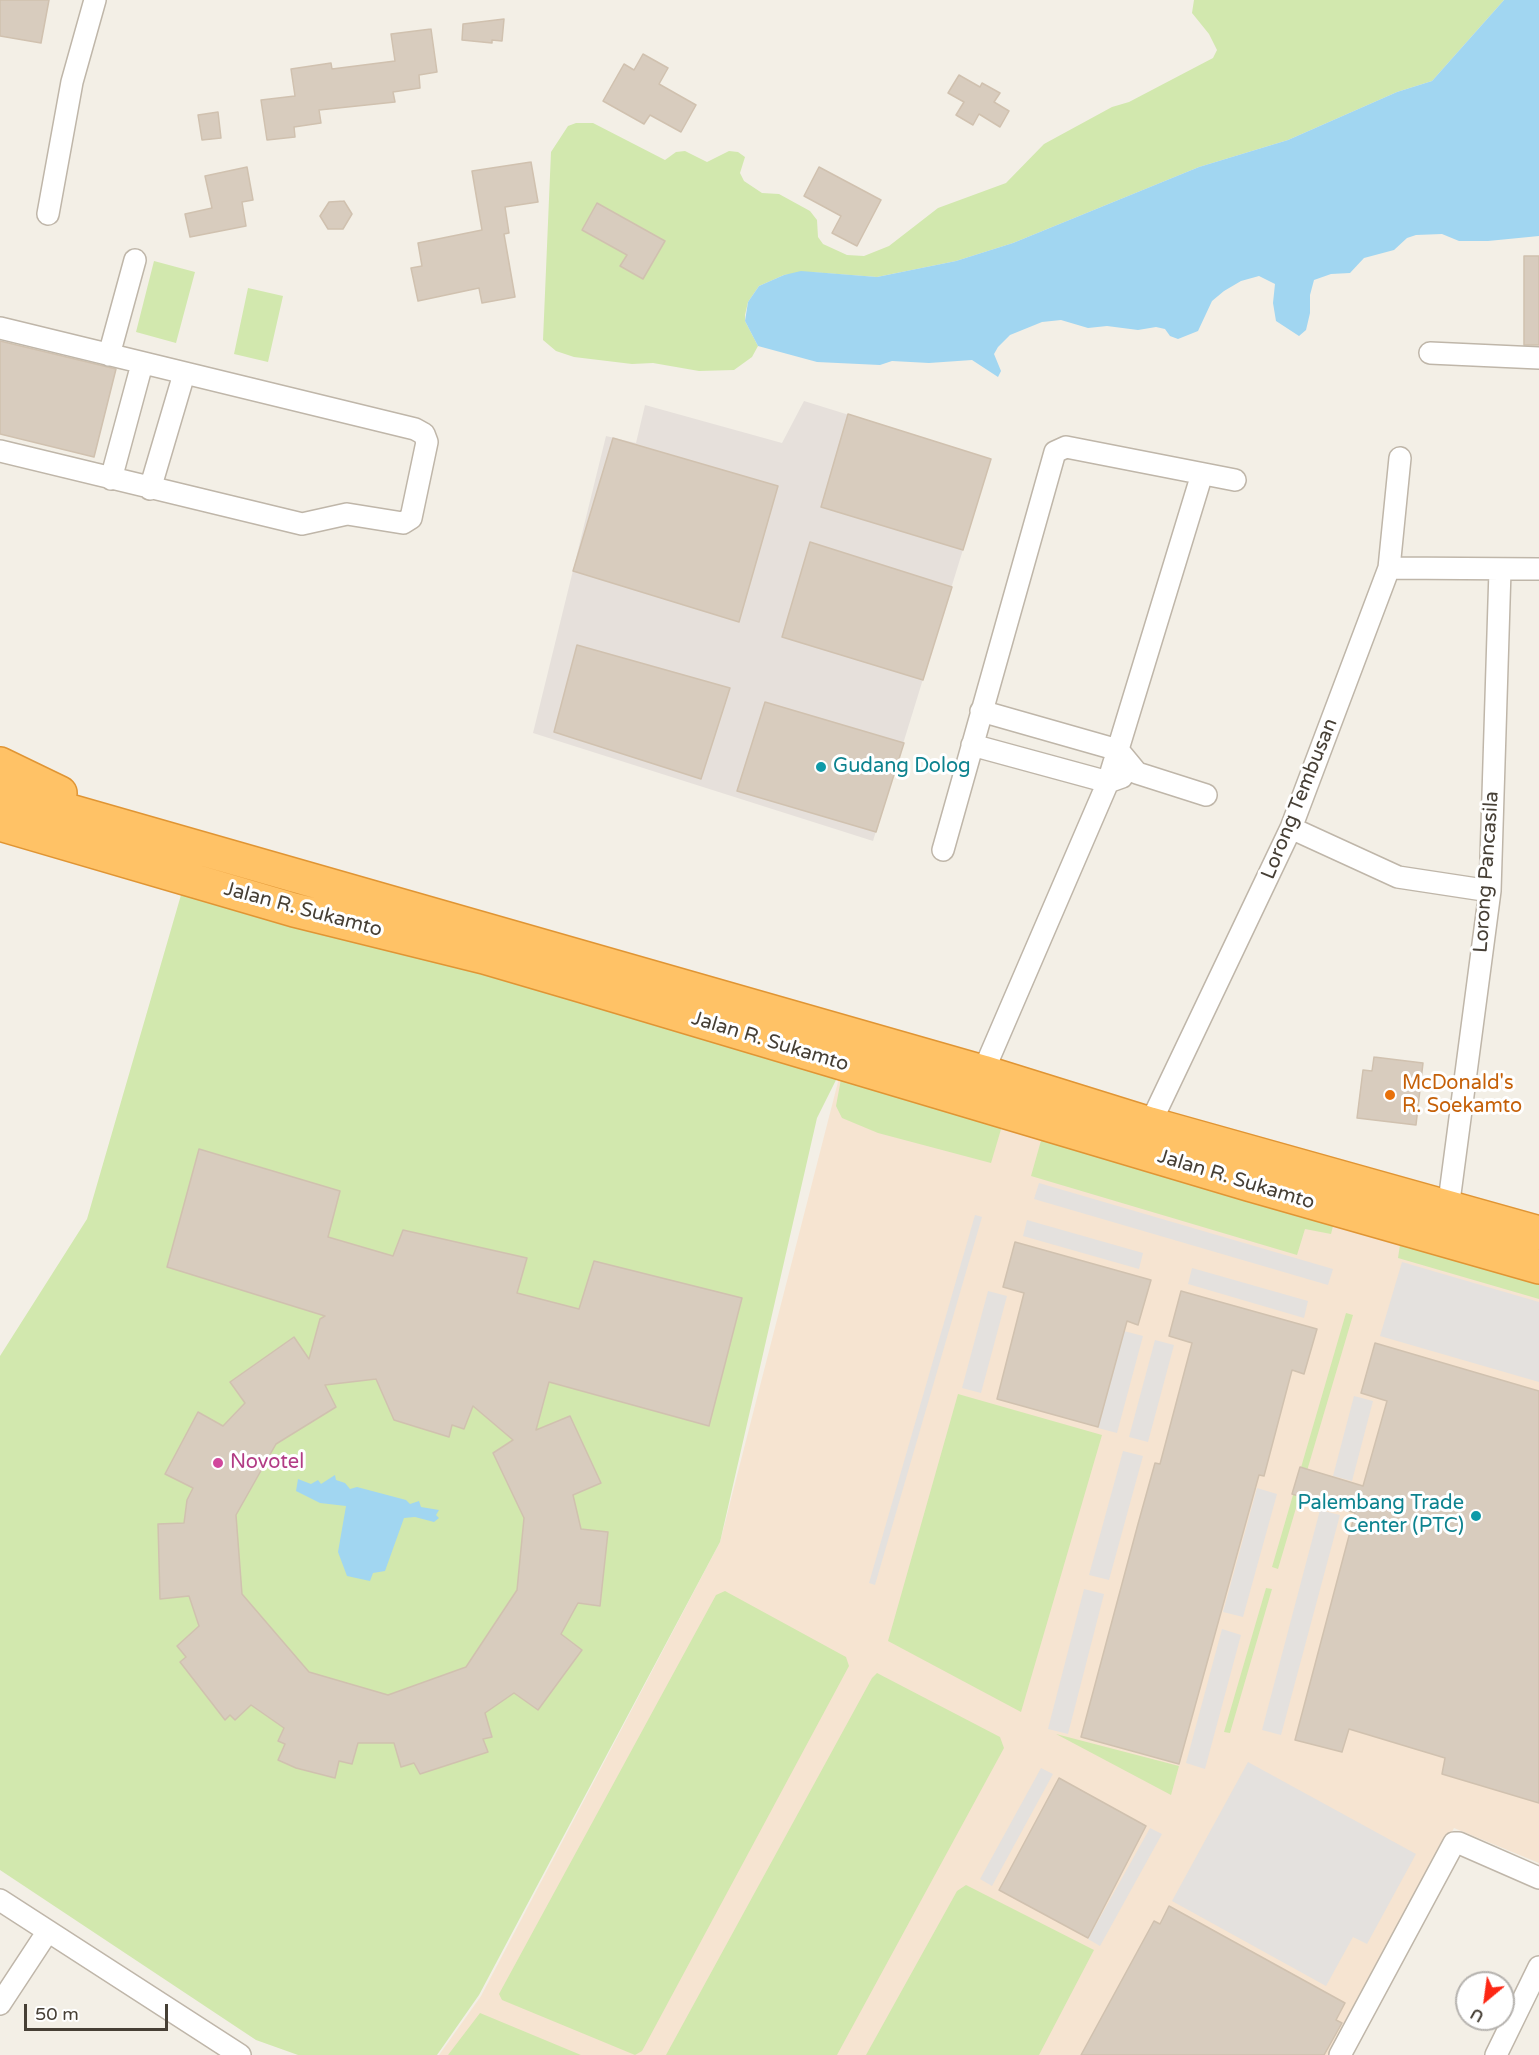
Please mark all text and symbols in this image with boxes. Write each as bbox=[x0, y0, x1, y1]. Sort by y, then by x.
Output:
street label: Lorong Tembusan bbox=[1257, 715, 1343, 883]
place label: Gudang Dolog bbox=[833, 755, 971, 779]
marker: Gudang Dolog bbox=[814, 760, 828, 774]
street label: Lorong Pancasila bbox=[1469, 790, 1505, 954]
street label: Jalan R. Sukamto bbox=[221, 877, 385, 943]
street label: Jalan R. Sukamto bbox=[689, 1007, 851, 1077]
place label: McDonald's R. Soekamto bbox=[1402, 1072, 1522, 1119]
marker: McDonald's R. Soekamto bbox=[1383, 1088, 1397, 1102]
street label: Jalan R. Sukamto bbox=[1155, 1145, 1317, 1215]
place label: Novotel bbox=[230, 1451, 304, 1475]
marker: Novotel bbox=[211, 1456, 225, 1470]
place label: Palembang Trade Center (PTC) bbox=[1298, 1492, 1464, 1539]
marker: Palembang Trade Center (PTC) bbox=[1469, 1509, 1483, 1523]
north arrow bbox=[1455, 1971, 1515, 2031]
scale bar bbox=[27, 1992, 171, 2030]
text: 50 m bbox=[35, 2003, 79, 2025]
text: U bbox=[1467, 2003, 1487, 2027]

